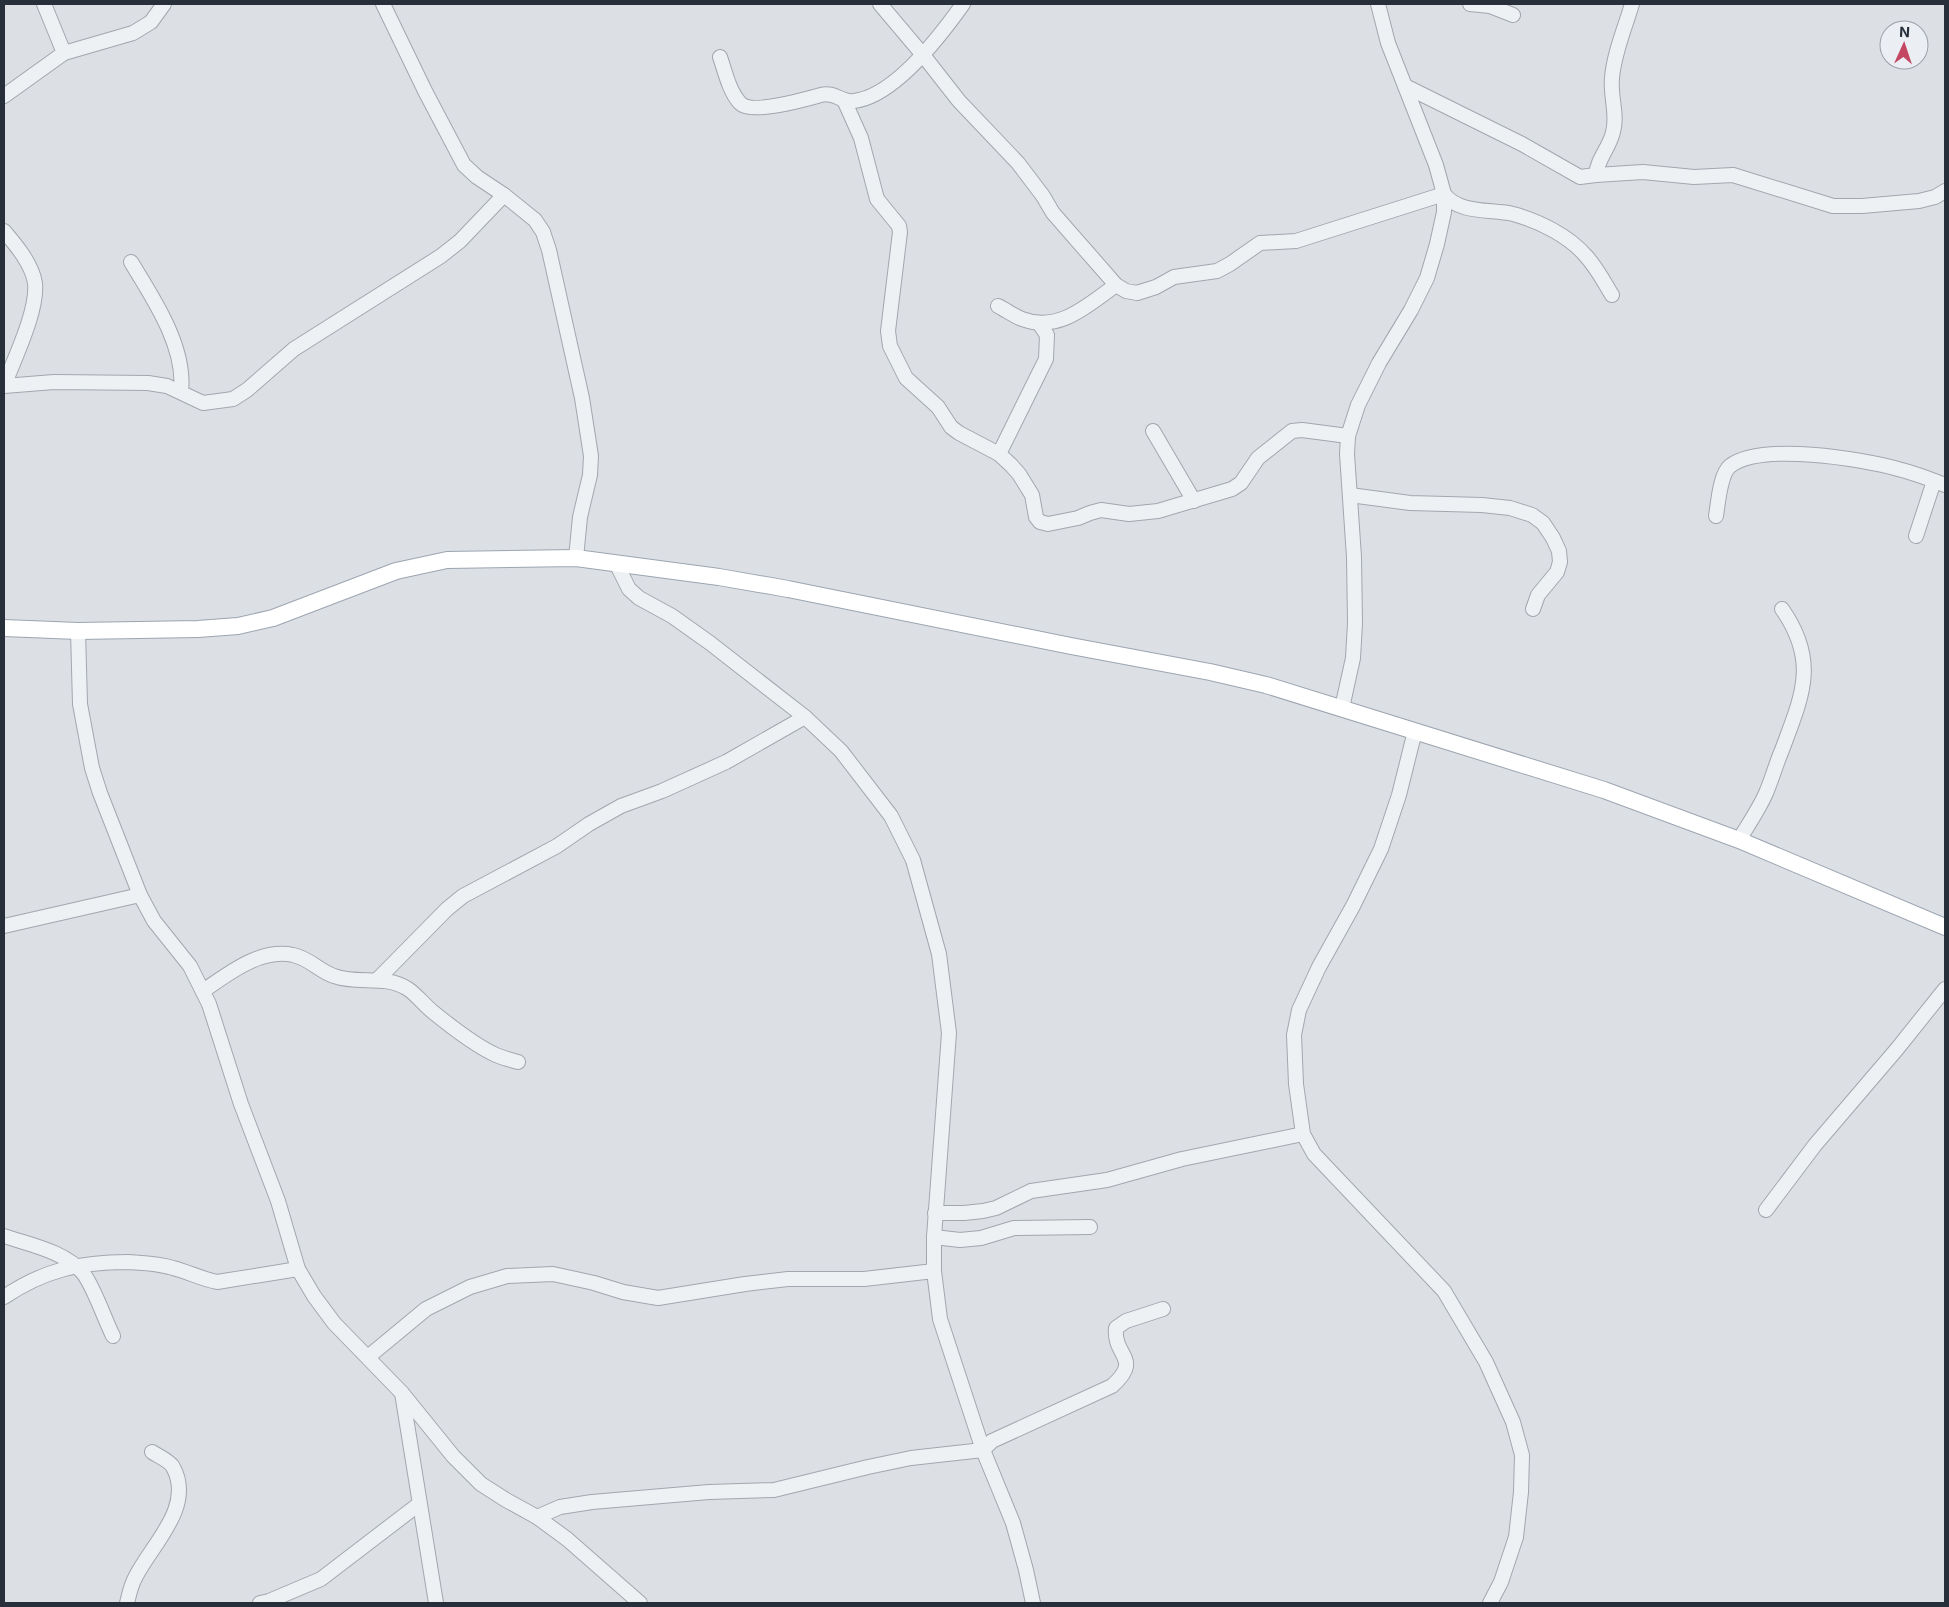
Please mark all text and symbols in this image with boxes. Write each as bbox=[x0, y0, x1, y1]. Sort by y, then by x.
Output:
north arrow bbox=[1879, 20, 1929, 70]
text: N bbox=[1899, 23, 1910, 40]

